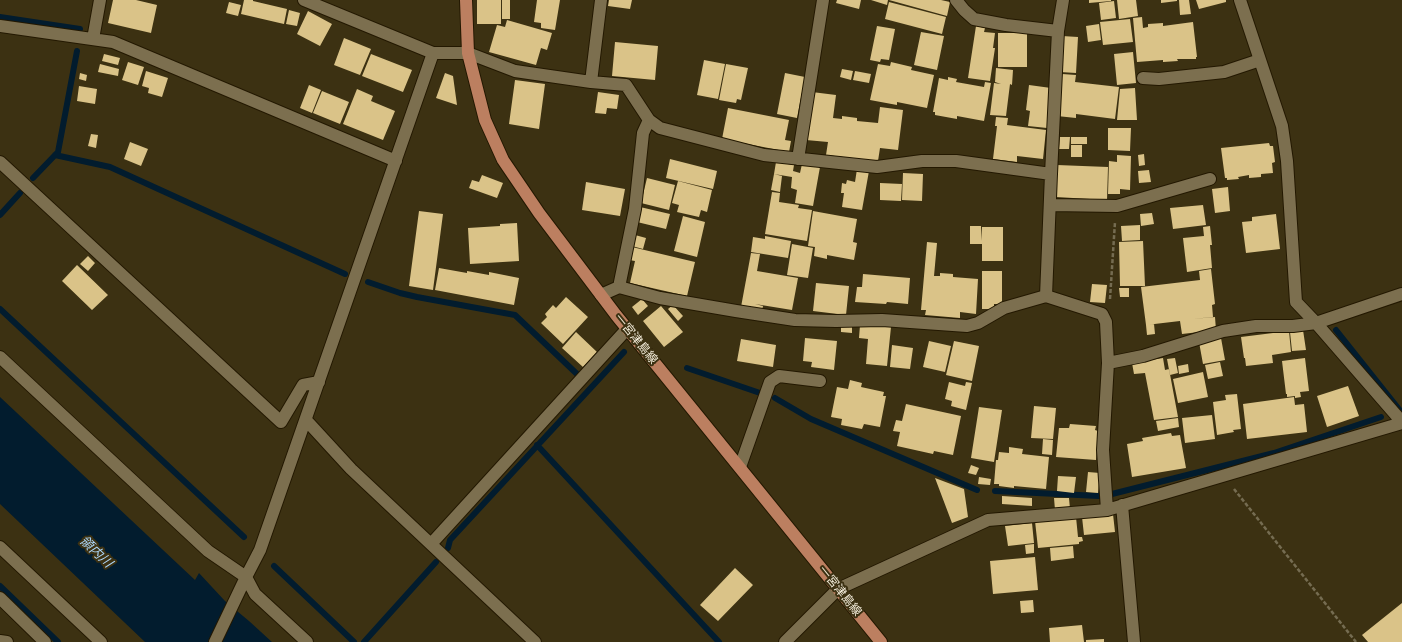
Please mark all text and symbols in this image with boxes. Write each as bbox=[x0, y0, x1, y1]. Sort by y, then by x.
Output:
street label: 一宮津島線 bbox=[612, 311, 660, 367]
water label: 領内川 bbox=[76, 533, 116, 571]
street label: 一宮津島線 bbox=[816, 563, 864, 619]

